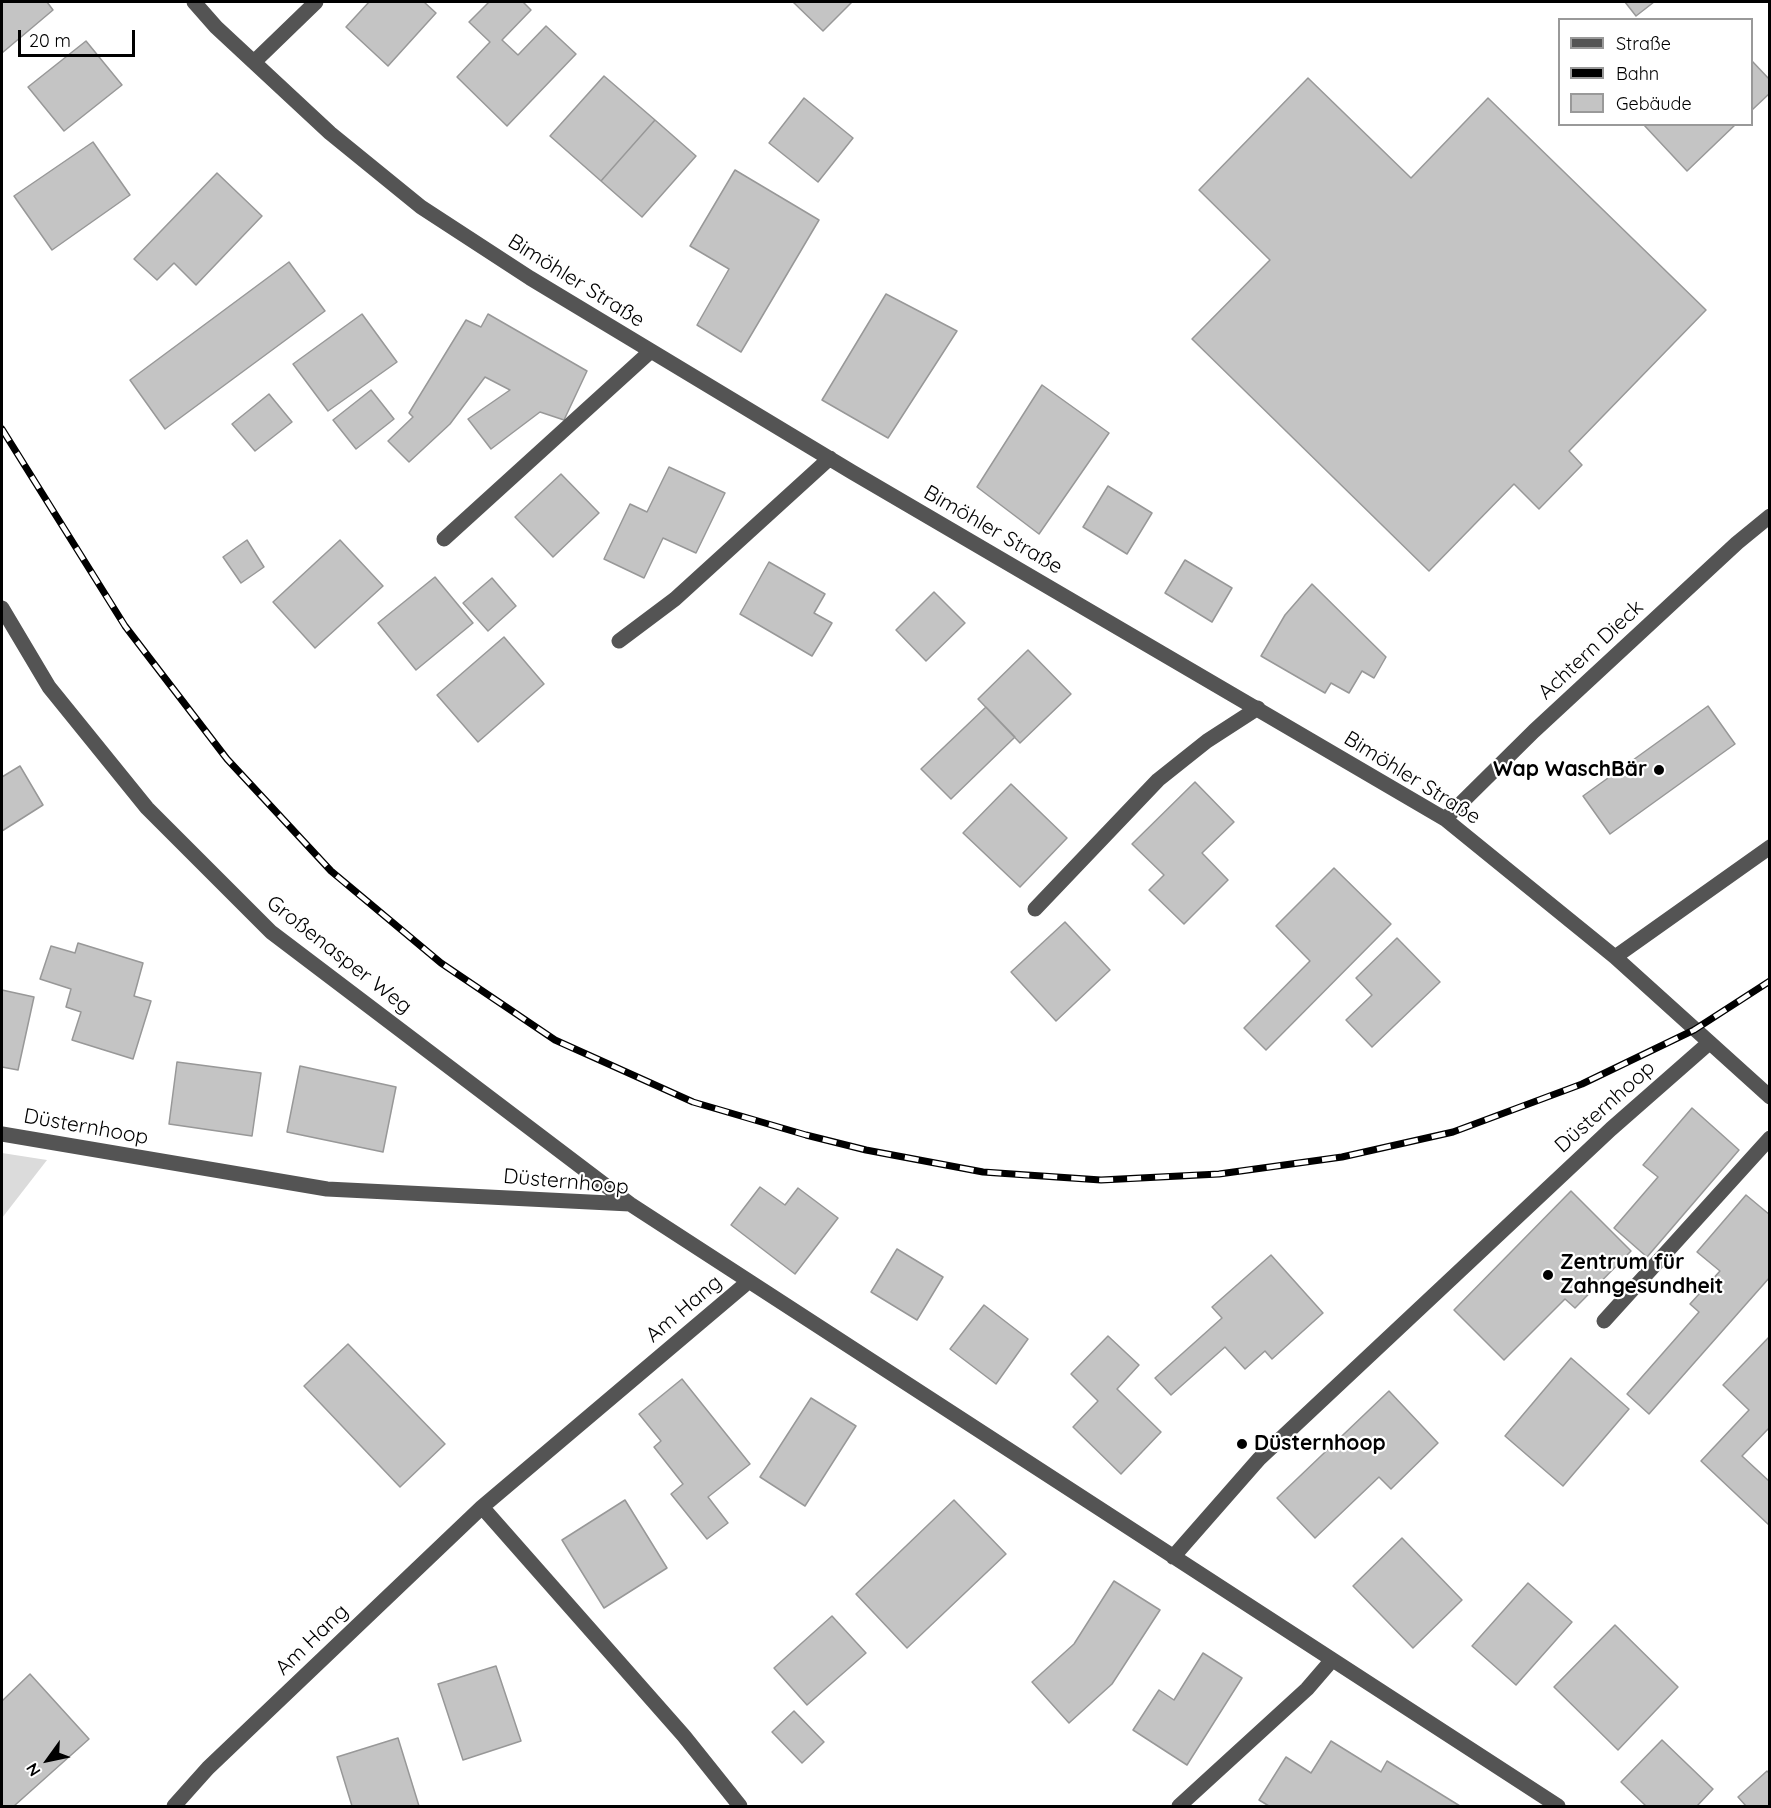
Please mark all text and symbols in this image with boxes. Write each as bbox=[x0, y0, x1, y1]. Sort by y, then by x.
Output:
scale bar bbox=[21, 18, 138, 56]
legend bbox=[1558, 18, 1753, 126]
text: 20 m bbox=[29, 29, 71, 52]
text: Straße bbox=[1616, 32, 1671, 55]
text: Bahn bbox=[1616, 62, 1659, 85]
text: Gebäude bbox=[1616, 92, 1692, 115]
street label: Bimöhler Straße bbox=[503, 229, 649, 333]
street label: Bimöhler Straße bbox=[919, 480, 1067, 580]
street label: Achtern Dieck bbox=[1533, 595, 1649, 705]
street label: Bimöhler Straße bbox=[1339, 726, 1485, 830]
place label: Wap WaschBär bbox=[1493, 757, 1647, 783]
marker: Wap WaschBär bbox=[1652, 763, 1666, 777]
street label: Großenasper Weg bbox=[261, 890, 417, 1020]
street label: Düsternhoop bbox=[1550, 1055, 1660, 1159]
street label: Düsternhoop bbox=[22, 1104, 150, 1150]
street label: Düsternhoop bbox=[502, 1164, 630, 1200]
place label: Zentrum für Zahngesundheit bbox=[1560, 1250, 1723, 1300]
marker: Zentrum für Zahngesundheit bbox=[1541, 1268, 1555, 1282]
street label: Am Hang bbox=[641, 1270, 727, 1348]
place label: Düsternhoop bbox=[1254, 1431, 1386, 1457]
marker: Düsternhoop bbox=[1235, 1437, 1249, 1451]
street label: Am Hang bbox=[270, 1599, 354, 1681]
north arrow bbox=[18, 1730, 78, 1790]
text: N bbox=[21, 1759, 44, 1780]

